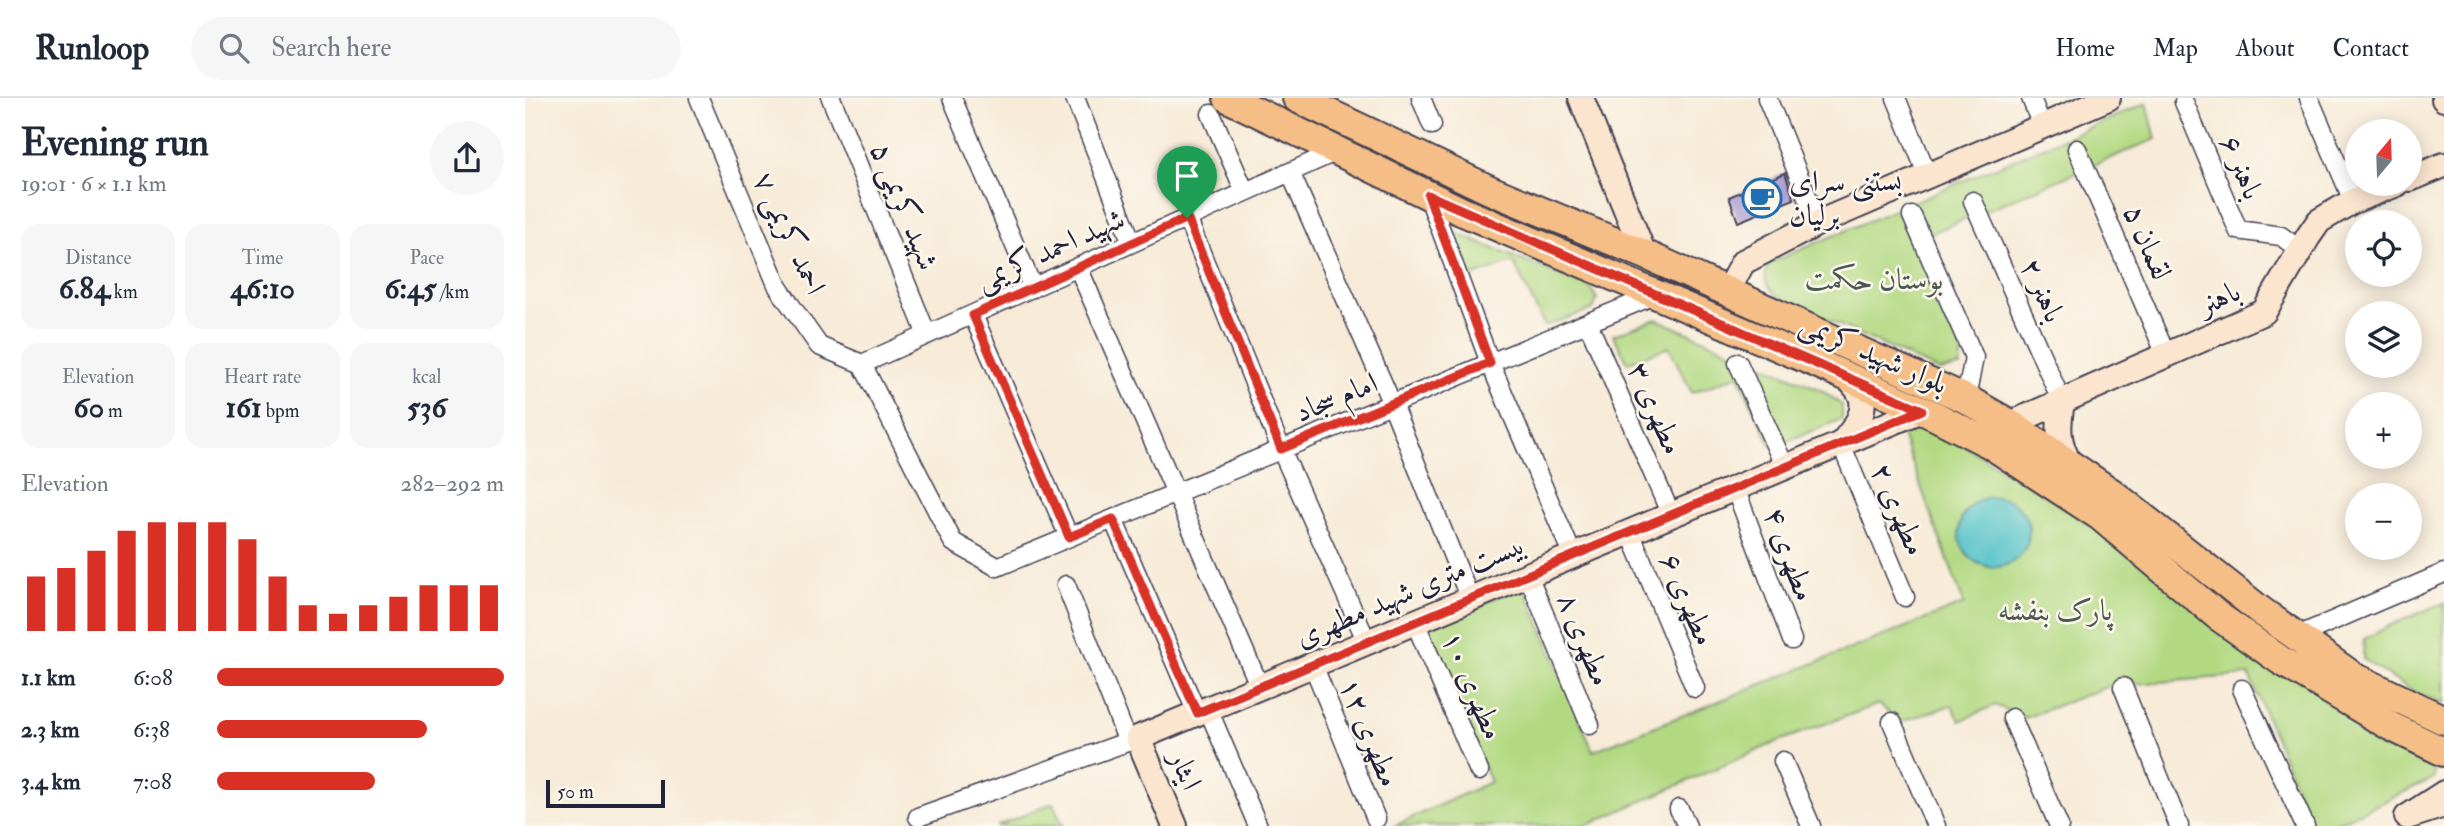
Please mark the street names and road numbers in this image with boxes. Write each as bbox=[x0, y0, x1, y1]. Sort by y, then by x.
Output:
street label: باهنر ۶ bbox=[2212, 129, 2272, 205]
street label: شهید کریمی ۵ bbox=[861, 137, 947, 276]
street label: احمد کریمی ۷ bbox=[744, 166, 834, 301]
street label: لقمان ۵ bbox=[2115, 199, 2180, 286]
street label: شهید احمد کریمی bbox=[970, 200, 1131, 300]
street label: باهنر ۲ bbox=[2012, 252, 2073, 328]
street label: باهنر bbox=[2189, 273, 2246, 325]
street label: بلوار شهید کریمی bbox=[1794, 304, 1954, 403]
street label: مطهری ۳ bbox=[1620, 356, 1692, 460]
street label: امام سجاد bbox=[1289, 364, 1386, 437]
street label: مطهری ۲ bbox=[1863, 457, 1935, 561]
street label: مطهری ۴ bbox=[1756, 502, 1824, 606]
street label: بیست متری شهید مطهری bbox=[1290, 525, 1531, 656]
street label: مطهری ۶ bbox=[1652, 547, 1724, 651]
street label: مطهری ۸ bbox=[1549, 587, 1620, 691]
street label: مطهری ۱۰ bbox=[1433, 625, 1512, 745]
street label: مطهری ۱۲ bbox=[1331, 672, 1408, 792]
street label: ایثار bbox=[1160, 742, 1210, 795]

